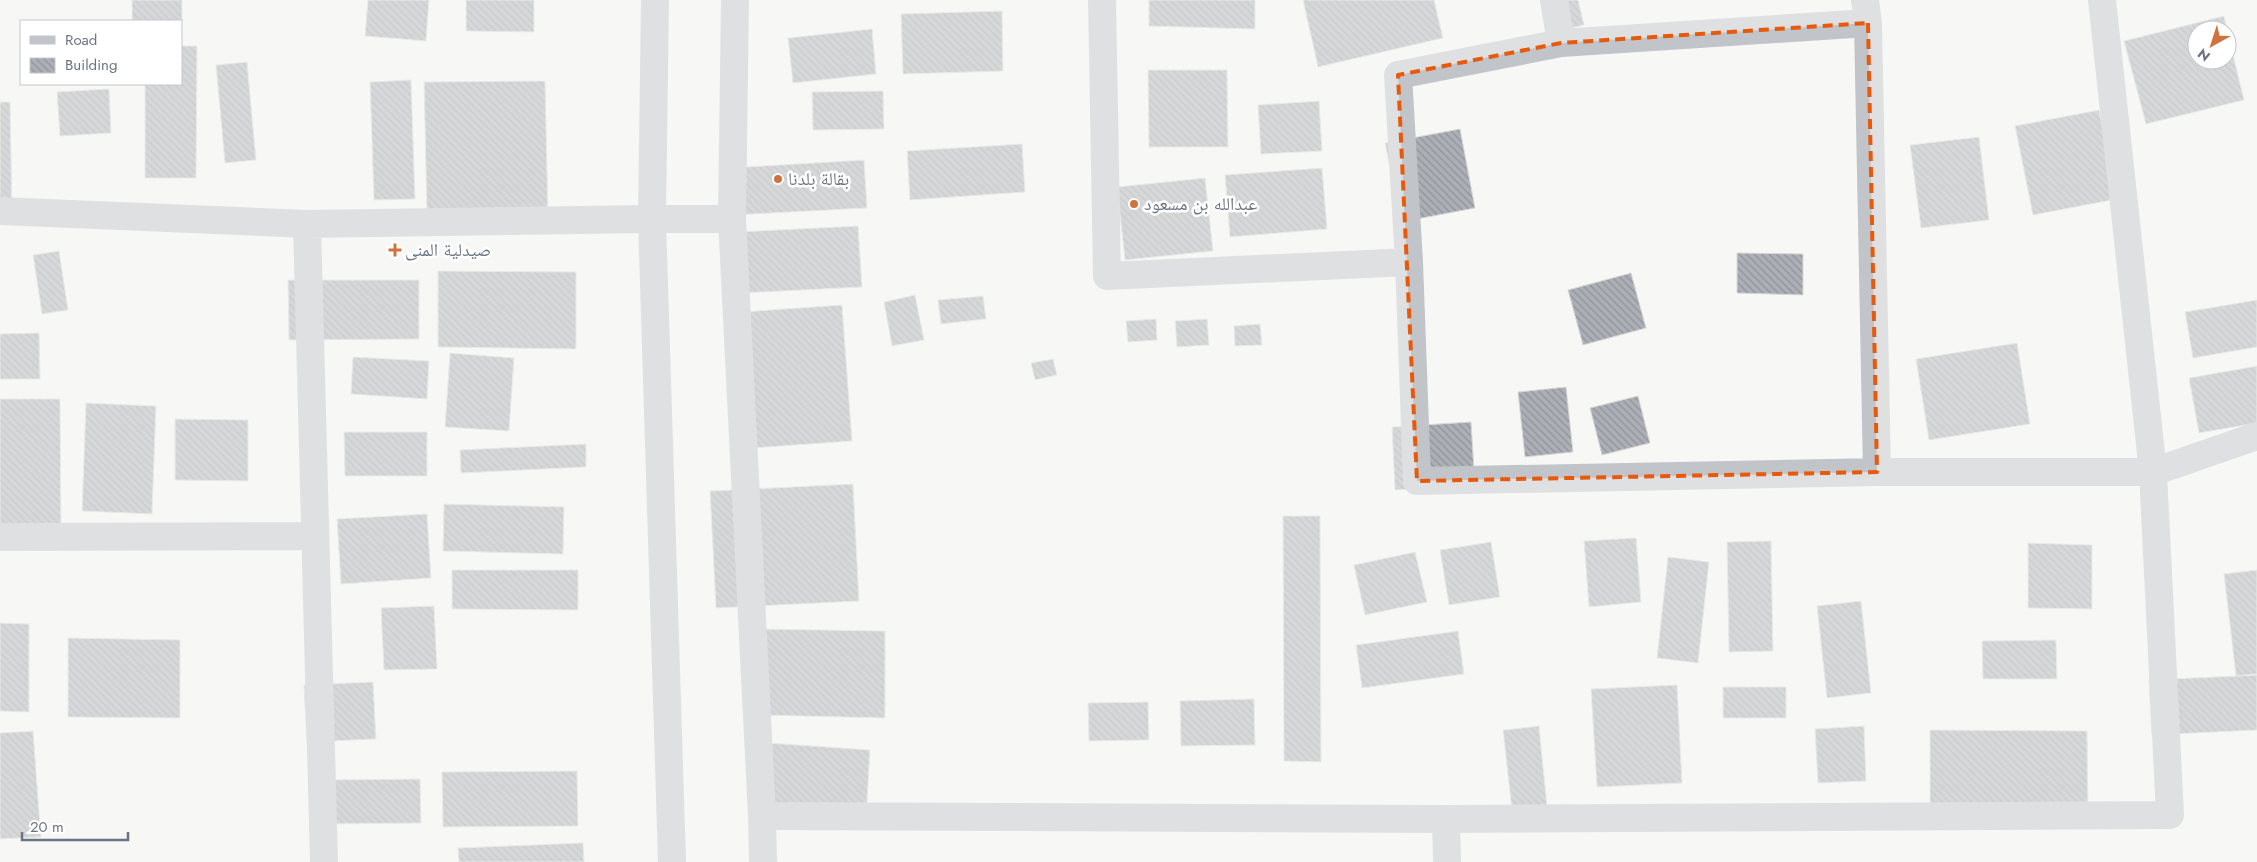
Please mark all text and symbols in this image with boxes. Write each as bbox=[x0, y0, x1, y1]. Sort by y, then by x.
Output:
legend bbox=[20, 20, 182, 85]
north arrow bbox=[2187, 20, 2237, 70]
text: Road bbox=[65, 29, 97, 51]
text: N bbox=[2193, 44, 2214, 66]
text: Building bbox=[65, 54, 117, 76]
place label: بقالة بلدنا bbox=[788, 166, 849, 192]
marker: بقالة بلدنا bbox=[772, 173, 784, 185]
place label: عبدالله بن مسعود bbox=[1144, 191, 1257, 217]
marker: عبدالله بن مسعود bbox=[1128, 198, 1140, 210]
place label: صيدلية المنى bbox=[405, 237, 491, 263]
marker: صيدلية المنى bbox=[389, 244, 401, 256]
scale bar bbox=[22, 810, 129, 842]
text: 20 m bbox=[30, 816, 64, 838]

